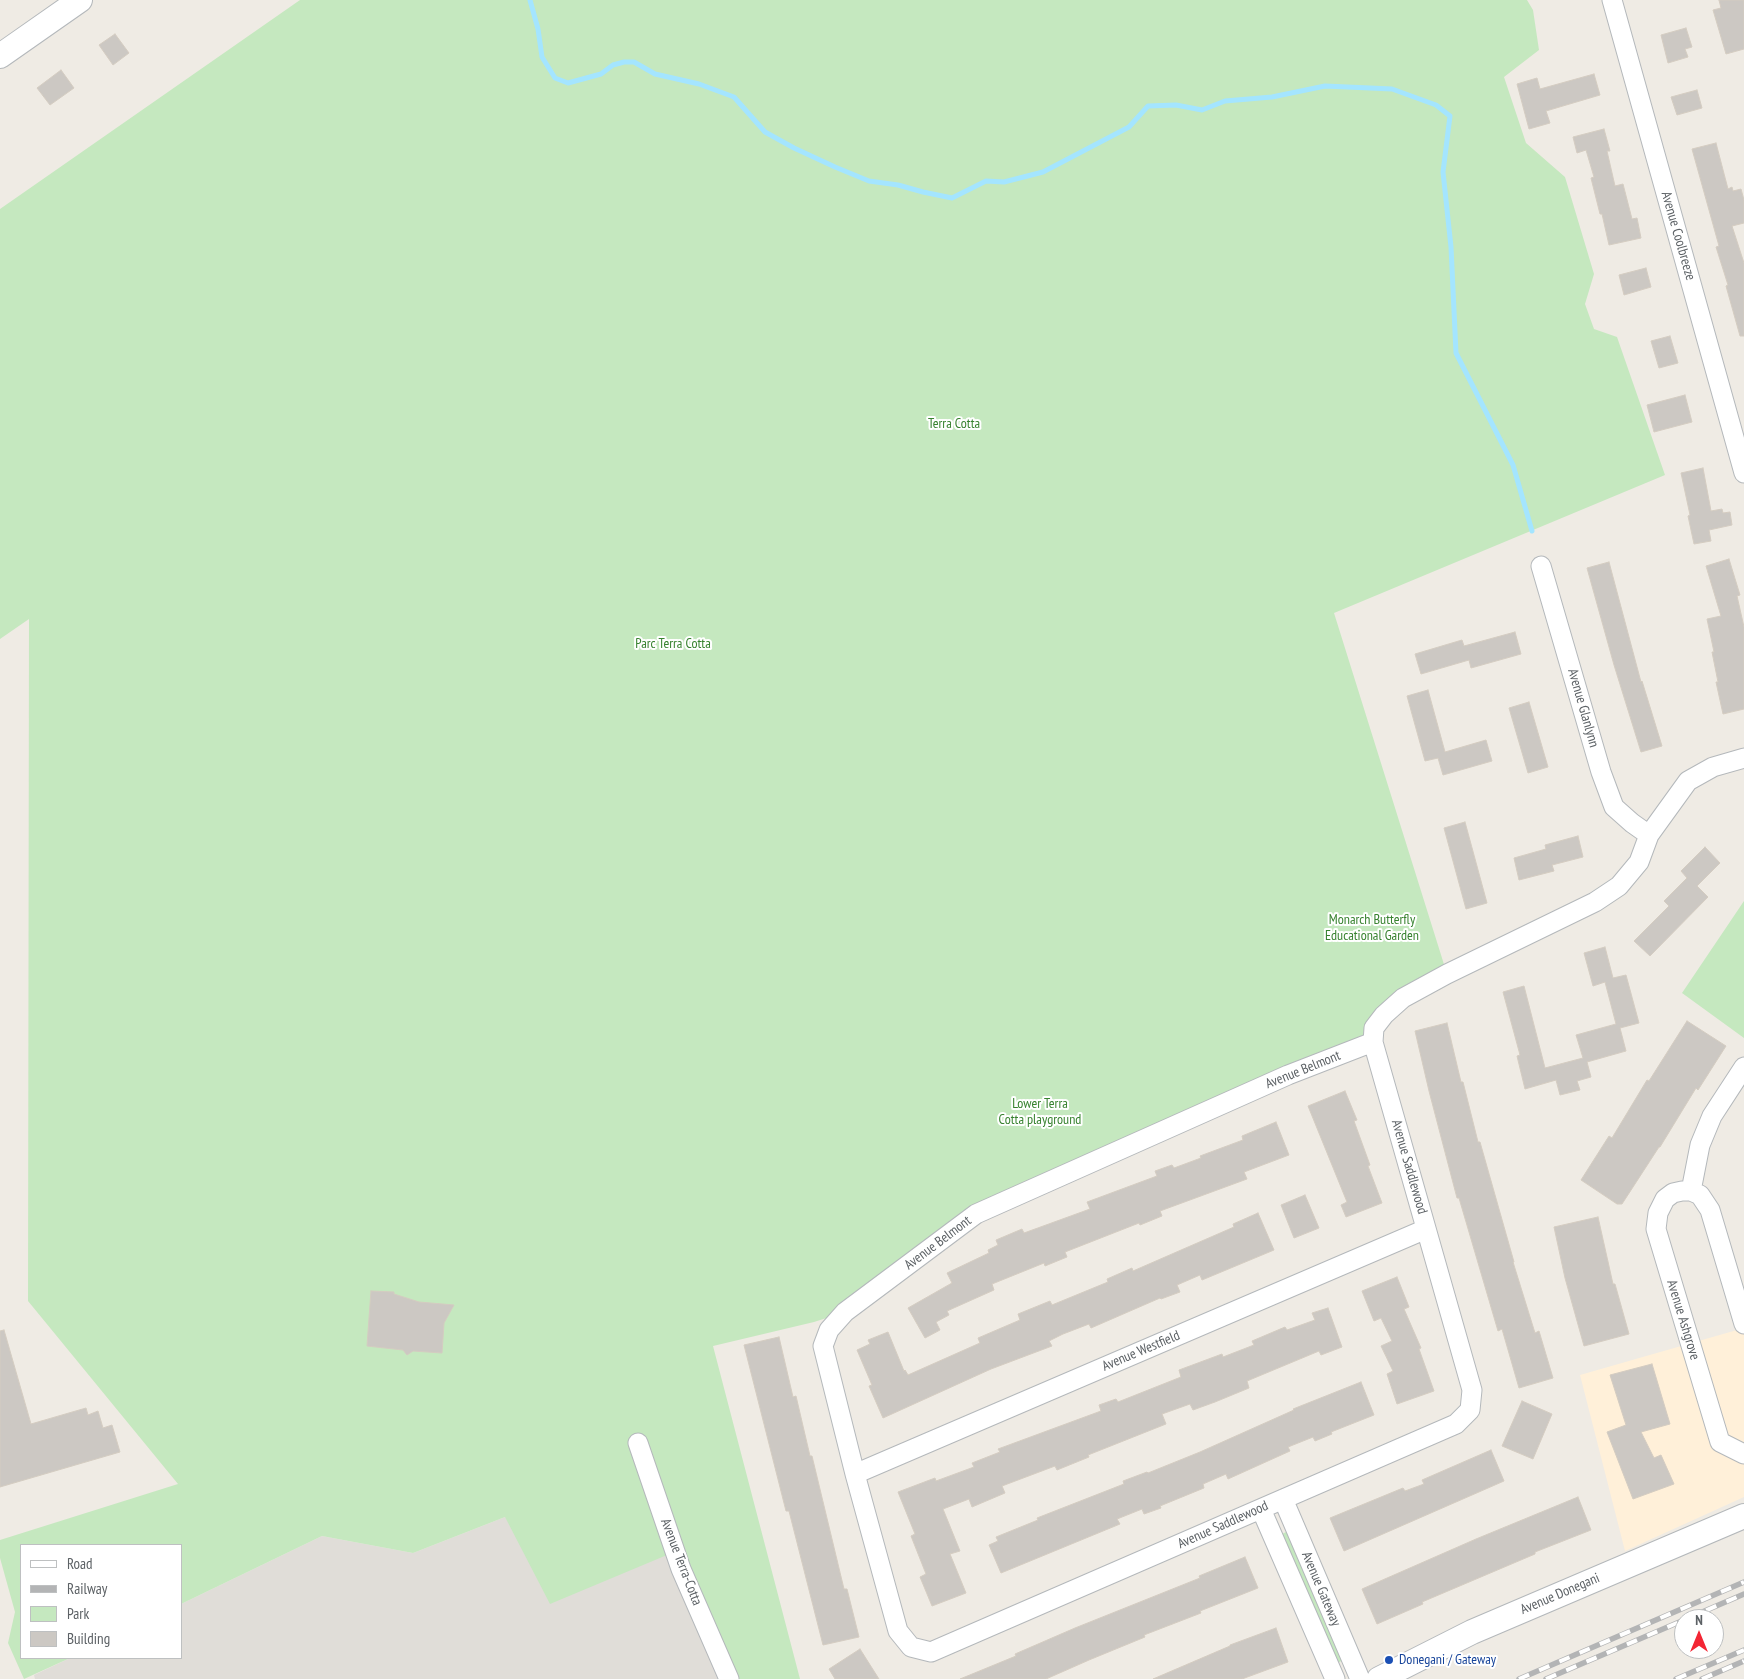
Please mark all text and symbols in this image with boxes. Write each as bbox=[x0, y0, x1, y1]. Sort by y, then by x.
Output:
street label: Avenue Coolbreeze bbox=[1657, 190, 1699, 282]
park label: Terra Cotta bbox=[928, 416, 980, 432]
park label: Parc Terra Cotta bbox=[635, 636, 711, 652]
street label: Avenue Glanlynn bbox=[1564, 667, 1602, 749]
park label: Monarch Butterfly Educational Garden bbox=[1325, 912, 1419, 944]
street label: Avenue Belmont bbox=[1263, 1047, 1343, 1093]
park label: Lower Terra Cotta playground bbox=[999, 1096, 1081, 1128]
street label: Avenue Saddlewood bbox=[1388, 1118, 1430, 1216]
street label: Avenue Belmont bbox=[901, 1212, 975, 1274]
street label: Avenue Ashgrove bbox=[1663, 1278, 1703, 1362]
street label: Avenue Westfield bbox=[1100, 1327, 1182, 1375]
street label: Avenue Saddlewood bbox=[1175, 1498, 1271, 1552]
street label: Avenue Terra-Cotta bbox=[657, 1516, 705, 1608]
legend bbox=[20, 1544, 182, 1659]
street label: Avenue Gateway bbox=[1298, 1549, 1344, 1629]
text: Road bbox=[67, 1554, 93, 1573]
street label: Avenue Donegani bbox=[1518, 1570, 1602, 1618]
text: Railway bbox=[67, 1579, 107, 1598]
text: Park bbox=[67, 1604, 89, 1623]
north arrow bbox=[1674, 1609, 1724, 1659]
text: N bbox=[1695, 1611, 1703, 1629]
text: Building bbox=[67, 1629, 110, 1648]
place label: Donegani / Gateway bbox=[1399, 1652, 1496, 1668]
marker: Donegani / Gateway bbox=[1383, 1654, 1395, 1666]

